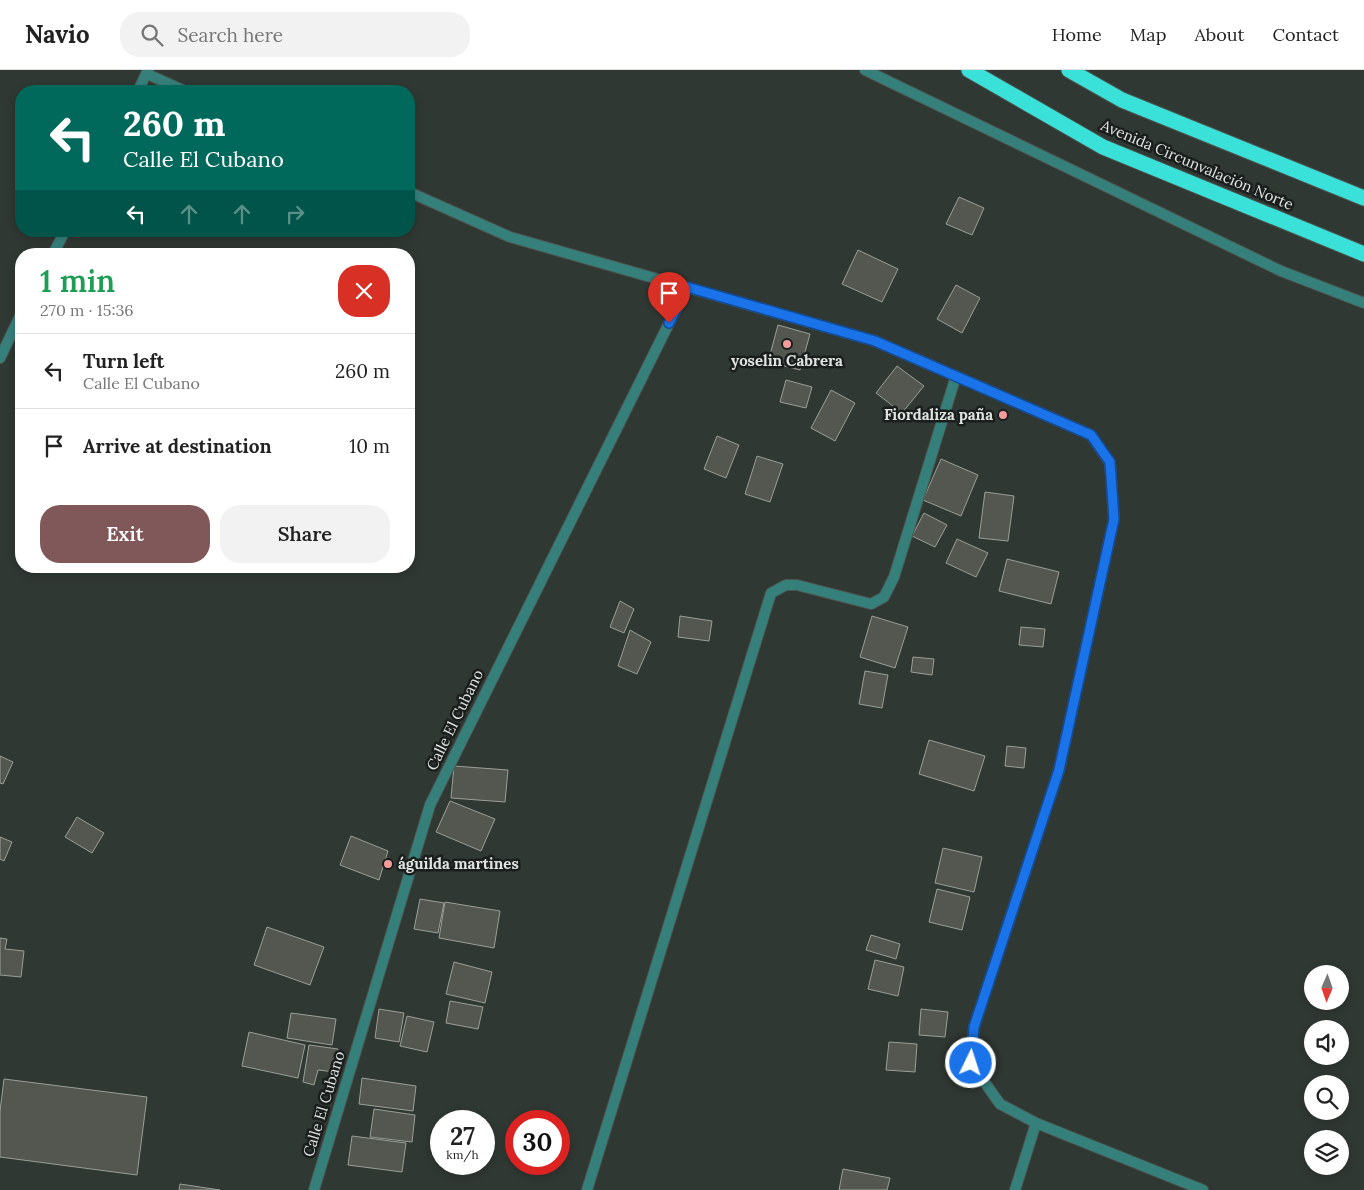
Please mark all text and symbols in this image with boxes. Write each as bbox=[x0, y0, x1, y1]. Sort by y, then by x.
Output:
search box bbox=[120, 12, 470, 57]
text: Navio bbox=[25, 19, 90, 50]
icon: search bbox=[138, 21, 166, 49]
text: Search here bbox=[178, 23, 283, 47]
text: Home bbox=[1052, 23, 1102, 46]
text: Map bbox=[1130, 23, 1166, 46]
text: About bbox=[1194, 23, 1244, 46]
text: Contact bbox=[1272, 23, 1339, 46]
text: 260 m bbox=[123, 101, 225, 146]
icon: left bbox=[40, 105, 105, 170]
street label: Avenida Circunvalación Norte bbox=[1097, 115, 1296, 214]
text: Calle El Cubano bbox=[123, 145, 284, 173]
icon: left bbox=[122, 200, 150, 228]
icon: ahead bbox=[175, 200, 203, 228]
icon: ahead bbox=[228, 200, 256, 228]
icon: right bbox=[281, 200, 309, 228]
text: 1 min bbox=[40, 262, 115, 300]
button: close bbox=[338, 265, 390, 317]
pin bbox=[648, 272, 690, 323]
icon: arrive bbox=[655, 279, 683, 307]
text: 270 m · 15:36 bbox=[40, 300, 134, 320]
marker: yoselin Cabrera bbox=[781, 338, 793, 350]
text: Turn left bbox=[83, 349, 164, 373]
place label: yoselin Cabrera bbox=[731, 351, 843, 370]
icon: left bbox=[40, 357, 68, 385]
text: 260 m bbox=[335, 359, 390, 383]
text: Calle El Cubano bbox=[83, 373, 200, 393]
place label: Fiordaliza paña bbox=[884, 405, 993, 424]
marker: Fiordaliza paña bbox=[997, 409, 1009, 421]
icon: arrive bbox=[40, 432, 68, 460]
text: Arrive at destination bbox=[83, 434, 272, 458]
text: 10 m bbox=[349, 434, 390, 458]
button: Exit bbox=[40, 505, 210, 563]
button: Share bbox=[220, 505, 390, 563]
street label: Calle El Cubano bbox=[422, 666, 487, 773]
place label: águilda martines bbox=[398, 854, 519, 873]
marker: águilda martines bbox=[382, 858, 394, 870]
north arrow bbox=[1304, 965, 1349, 1010]
map controls bbox=[1304, 965, 1349, 1175]
button: sound bbox=[1304, 1020, 1349, 1065]
position arrow bbox=[944, 1036, 996, 1088]
street label: Calle El Cubano bbox=[298, 1048, 349, 1159]
button: search bbox=[1304, 1075, 1349, 1120]
speed limit sign: 30 bbox=[505, 1110, 570, 1175]
text: 27 bbox=[450, 1120, 475, 1152]
button: layers bbox=[1304, 1130, 1349, 1175]
text: km/h bbox=[446, 1147, 479, 1162]

